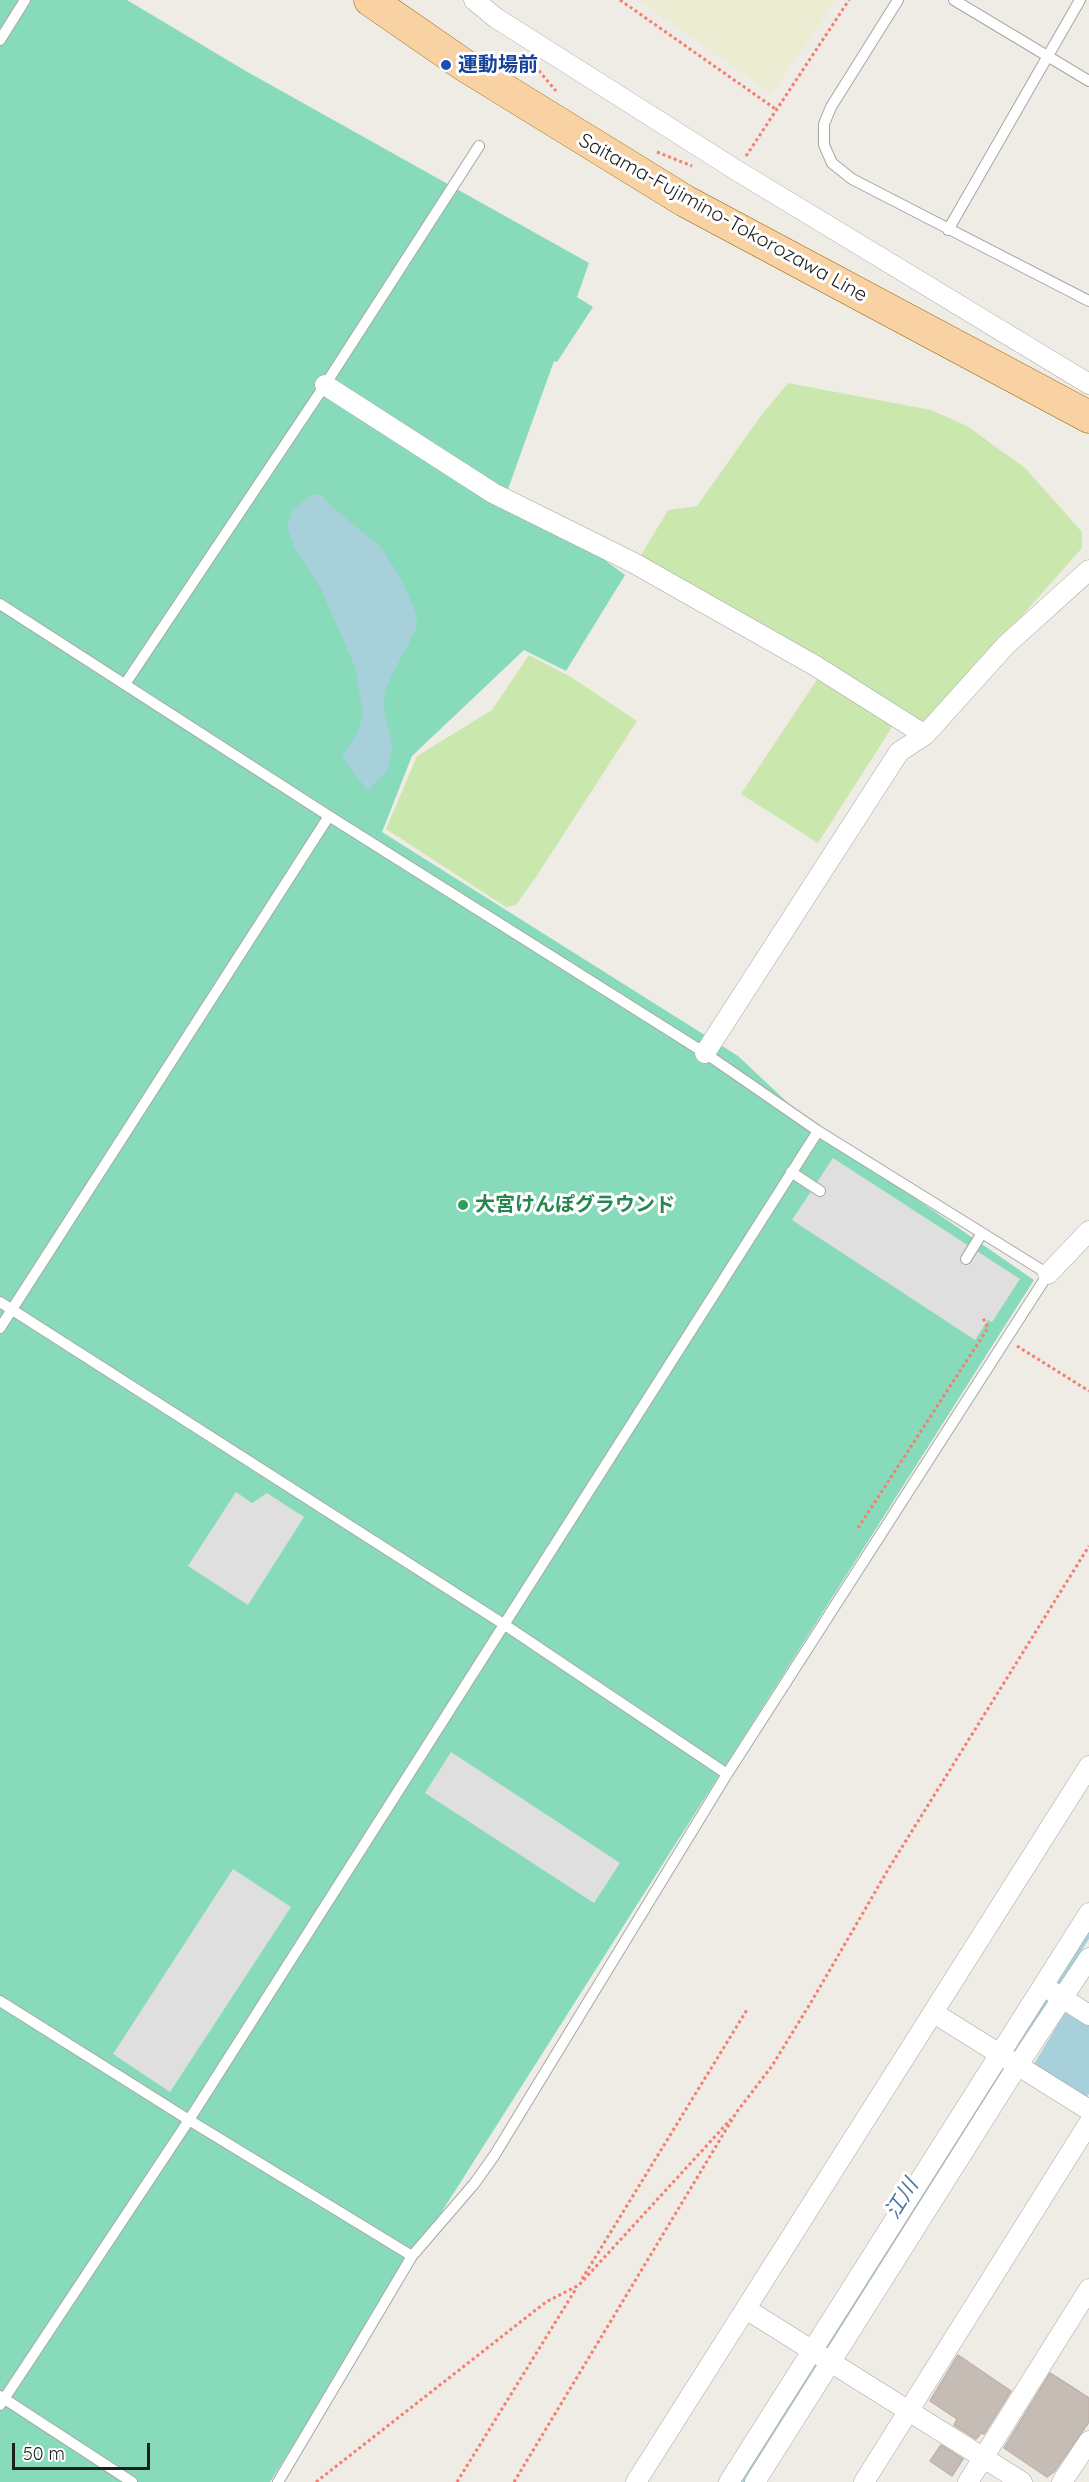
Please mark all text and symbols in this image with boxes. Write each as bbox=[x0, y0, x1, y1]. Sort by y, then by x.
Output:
place label: 運動場前 bbox=[458, 53, 538, 77]
marker: 運動場前 bbox=[439, 58, 453, 72]
street label: Saitama-Fujimino-Tokorozawa Line bbox=[575, 128, 871, 308]
place label: 大宮けんぽグラウンド bbox=[475, 1193, 675, 1217]
marker: 大宮けんぽグラウンド bbox=[456, 1198, 470, 1212]
water label: 江川 bbox=[880, 2175, 924, 2223]
scale bar bbox=[15, 2431, 153, 2469]
text: 50 m bbox=[23, 2442, 65, 2465]

